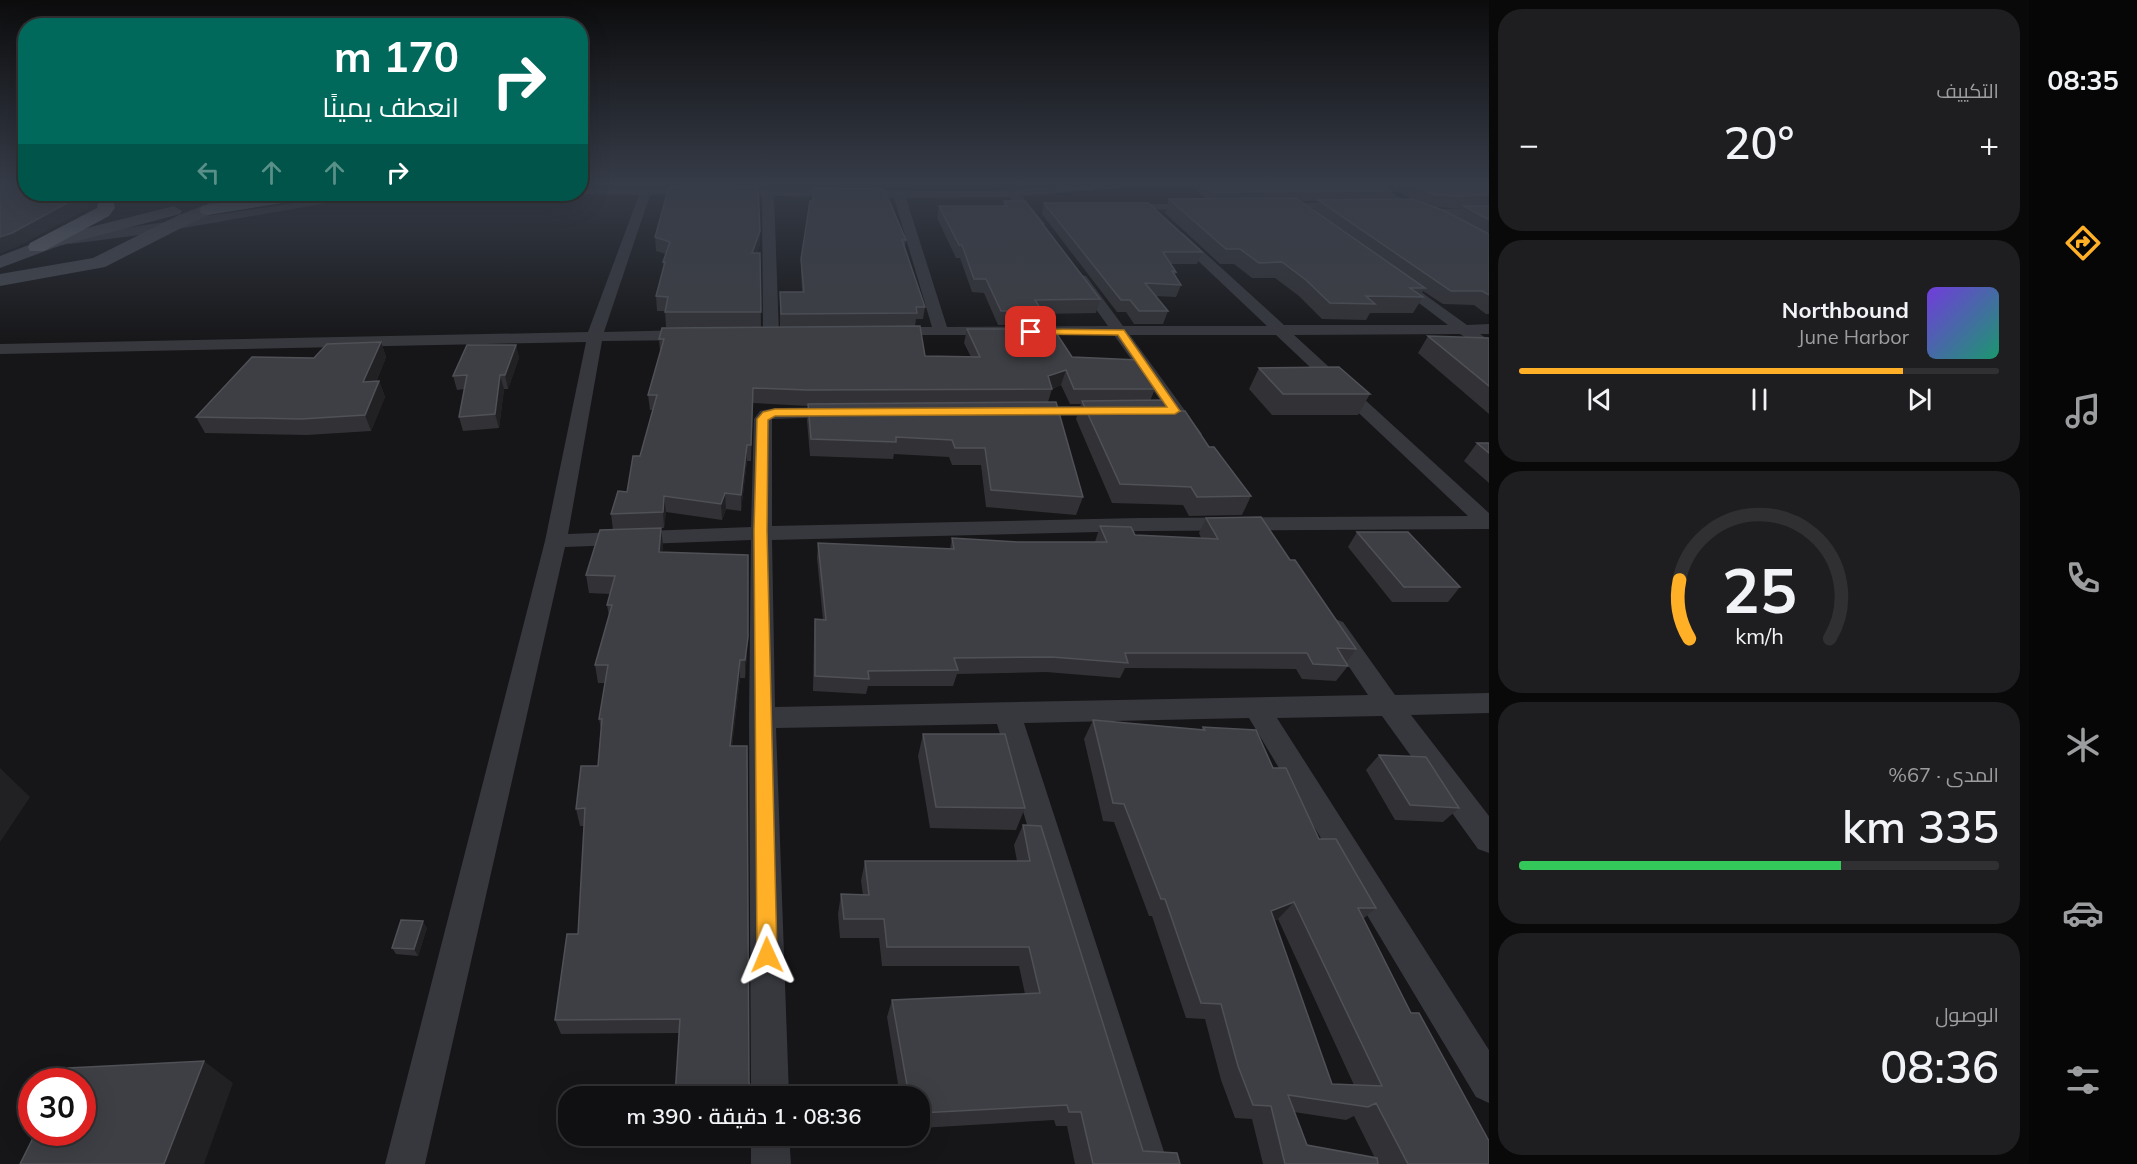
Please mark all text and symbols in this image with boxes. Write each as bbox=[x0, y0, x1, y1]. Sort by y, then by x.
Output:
text: 170 m bbox=[334, 30, 459, 83]
icon: right bbox=[480, 42, 558, 120]
text: 08:35 bbox=[2047, 63, 2119, 97]
text: التكييف bbox=[1936, 78, 1999, 103]
text: انعطف يمينًا bbox=[322, 90, 459, 124]
text: 20° bbox=[1724, 114, 1794, 170]
text: − bbox=[1519, 123, 1539, 164]
text: + bbox=[1979, 123, 1999, 164]
icon: left bbox=[192, 156, 225, 189]
icon: ahead bbox=[255, 156, 288, 189]
icon: ahead bbox=[318, 156, 351, 189]
icon: right bbox=[381, 156, 414, 189]
icon: directions bbox=[2062, 222, 2104, 264]
text: Northbound bbox=[1782, 296, 1909, 324]
pin bbox=[1005, 306, 1056, 357]
icon: arrive bbox=[1014, 315, 1047, 348]
text: June Harbor bbox=[1798, 324, 1909, 349]
icon: previous bbox=[1583, 383, 1616, 416]
icon: pause bbox=[1743, 383, 1776, 416]
icon: next bbox=[1903, 383, 1936, 416]
icon: music bbox=[2062, 390, 2104, 432]
text: 25 bbox=[1722, 550, 1796, 629]
icon: phone bbox=[2062, 557, 2104, 599]
text: km/h bbox=[1735, 622, 1783, 649]
icon: climate bbox=[2062, 724, 2104, 766]
text: المدى · 67% bbox=[1888, 762, 1999, 787]
text: 335 km bbox=[1842, 798, 1999, 854]
icon: car bbox=[2062, 892, 2104, 934]
position arrow bbox=[735, 923, 799, 987]
text: الوصول bbox=[1935, 1002, 1999, 1027]
text: 08:36 bbox=[1880, 1038, 1999, 1094]
icon: filters bbox=[2062, 1059, 2104, 1101]
speed limit sign: 30 bbox=[18, 1068, 96, 1146]
text: 08:36 · 1 دقيقة · 390 m bbox=[627, 1102, 861, 1130]

